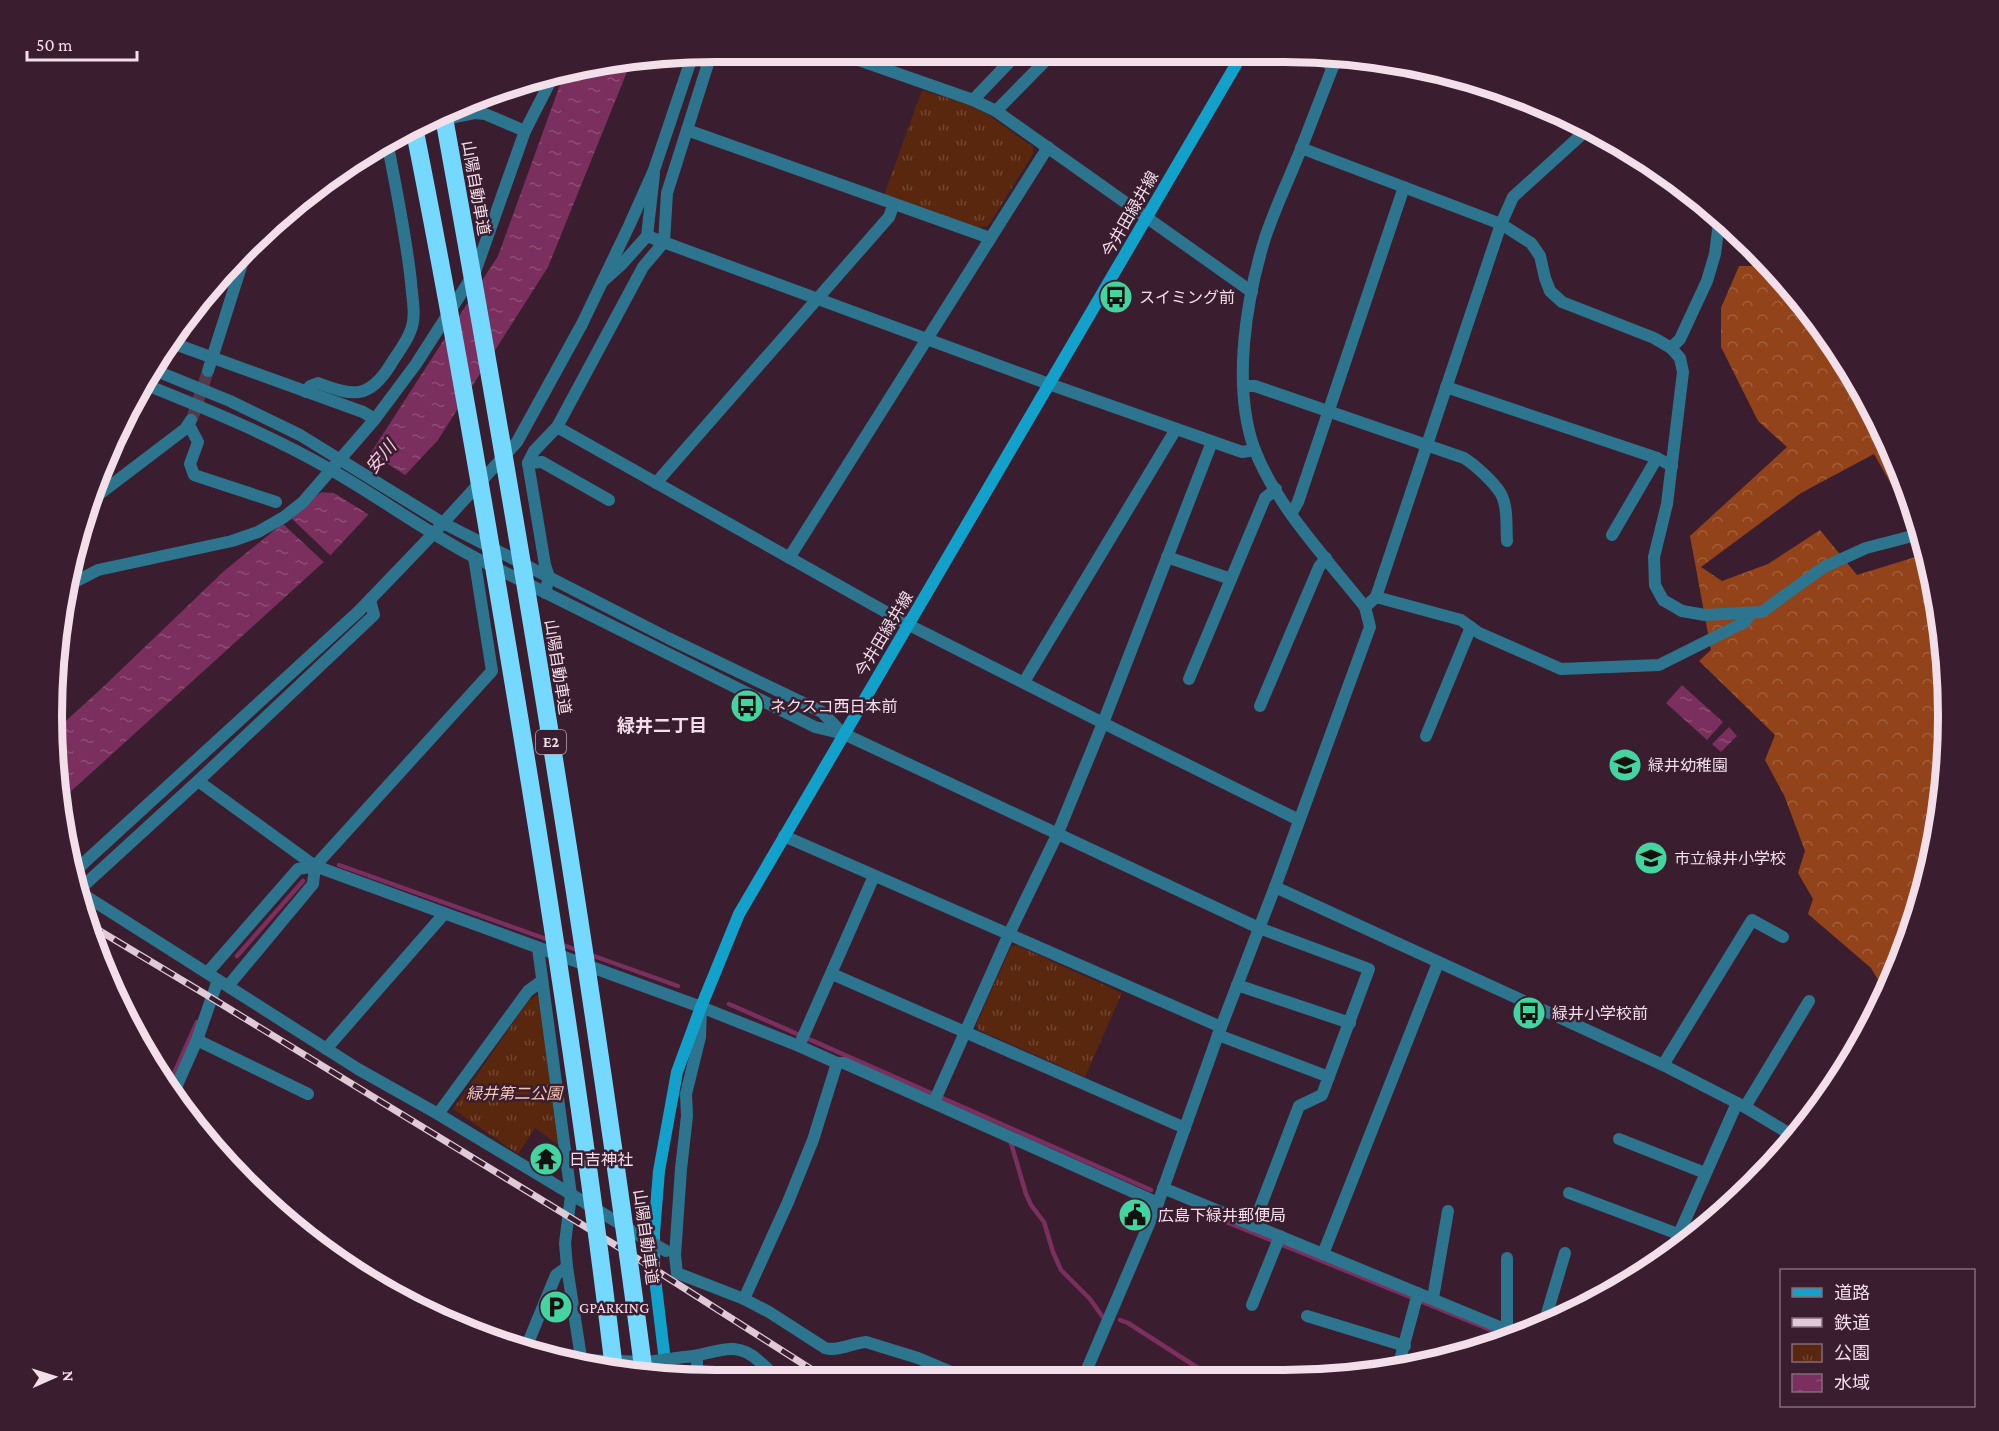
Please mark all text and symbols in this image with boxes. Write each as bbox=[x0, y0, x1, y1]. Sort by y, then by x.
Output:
scale bar bbox=[27, 24, 136, 62]
text: 50 m bbox=[36, 35, 73, 55]
street label: 山陽自動車道 bbox=[459, 139, 493, 237]
street label: 今井田緑井線 bbox=[1099, 168, 1161, 260]
bus stop icon: スイミング前 bbox=[1098, 279, 1134, 315]
place label: スイミング前 bbox=[1139, 289, 1235, 306]
water label: 安川 bbox=[362, 435, 402, 477]
street label: 今井田緑井線 bbox=[852, 588, 916, 680]
street label: 山陽自動車道 bbox=[542, 618, 574, 716]
bus stop icon: ネクスコ西日本前 bbox=[729, 688, 765, 724]
place label: ネクスコ西日本前 bbox=[770, 698, 898, 715]
district label: 緑井二丁目 bbox=[617, 716, 707, 736]
road number: E2 bbox=[536, 730, 566, 754]
school or university icon: 緑井幼稚園 bbox=[1607, 747, 1643, 783]
place label: 緑井幼稚園 bbox=[1648, 757, 1728, 774]
school or university icon: 市立緑井小学校 bbox=[1633, 840, 1669, 876]
place label: 市立緑井小学校 bbox=[1674, 850, 1786, 867]
bus stop icon: 緑井小学校前 bbox=[1511, 995, 1547, 1031]
place label: 緑井小学校前 bbox=[1552, 1005, 1648, 1022]
park label: 緑井第二公園 bbox=[466, 1085, 564, 1102]
temple icon: 日吉神社 bbox=[528, 1141, 564, 1177]
place label: 日吉神社 bbox=[569, 1151, 633, 1168]
street label: 山陽自動車道 bbox=[631, 1188, 661, 1286]
public building icon: 広島下緑井郵便局 bbox=[1117, 1197, 1153, 1233]
place label: 広島下緑井郵便局 bbox=[1158, 1207, 1286, 1224]
legend bbox=[1780, 1269, 1975, 1407]
text: 道路 bbox=[1834, 1283, 1870, 1303]
parking icon: GPARKING bbox=[538, 1289, 574, 1325]
place label: GPARKING bbox=[579, 1299, 649, 1316]
text: 鉄道 bbox=[1834, 1313, 1870, 1333]
text: 公園 bbox=[1834, 1343, 1870, 1363]
north arrow bbox=[24, 1347, 84, 1407]
text: N bbox=[60, 1370, 77, 1382]
text: 水域 bbox=[1834, 1373, 1870, 1393]

